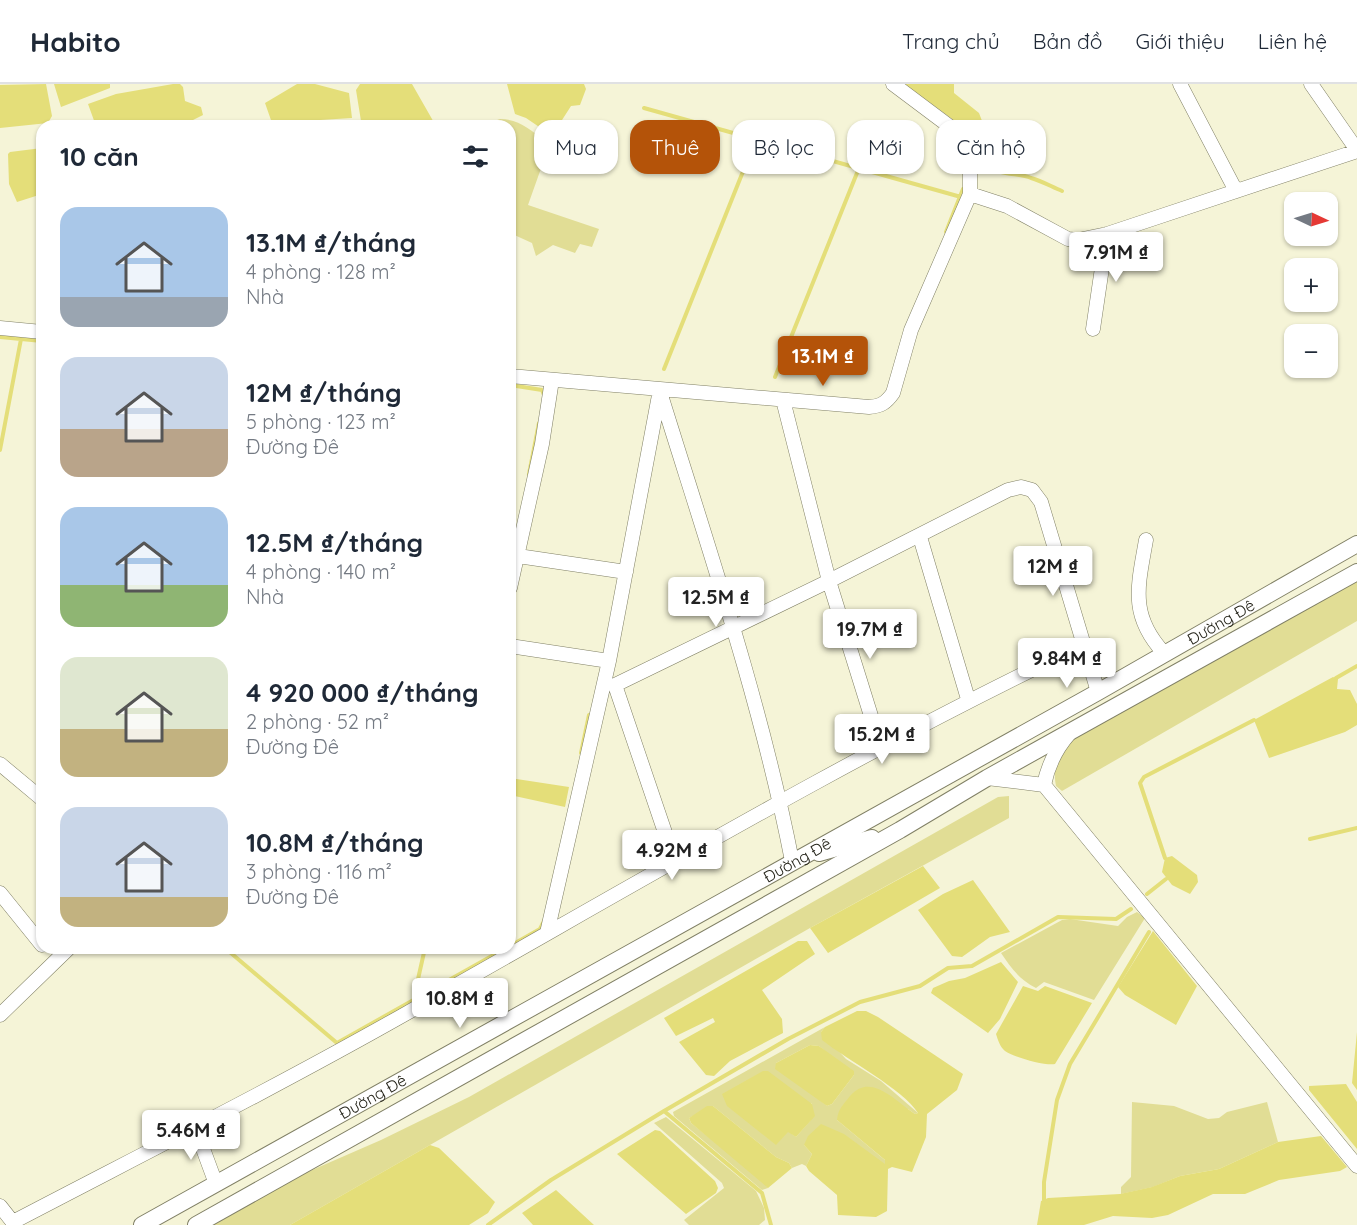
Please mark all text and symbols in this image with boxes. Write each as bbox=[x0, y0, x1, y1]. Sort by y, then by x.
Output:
text: Habito bbox=[30, 24, 121, 59]
text: Trang chủ bbox=[902, 28, 1000, 54]
text: Bản đồ bbox=[1033, 28, 1102, 54]
text: Giới thiệu bbox=[1135, 28, 1225, 54]
text: Liên hệ bbox=[1258, 28, 1327, 54]
chip: Mua bbox=[534, 120, 618, 174]
chip: Thuê bbox=[630, 120, 720, 174]
chip: Bộ lọc bbox=[732, 120, 835, 174]
chip: Mới bbox=[847, 120, 924, 174]
chip: Căn hộ bbox=[936, 120, 1046, 174]
text: 10 căn bbox=[60, 140, 139, 173]
icon: filters bbox=[459, 140, 492, 173]
north arrow bbox=[1284, 192, 1338, 246]
map controls bbox=[1284, 192, 1338, 378]
text: 13.1M ₫/tháng bbox=[246, 226, 416, 259]
icon: home bbox=[108, 231, 180, 303]
pin: 7.91M ₫ bbox=[1061, 232, 1171, 283]
text: 7.91M ₫ bbox=[1083, 239, 1149, 264]
button: + bbox=[1284, 258, 1338, 312]
text: 4 phòng · 128 m² bbox=[246, 259, 396, 284]
text: Nhà bbox=[246, 284, 284, 309]
button: − bbox=[1284, 324, 1338, 378]
pin: 13.1M ₫ bbox=[768, 336, 878, 387]
text: 13.1M ₫ bbox=[792, 343, 854, 368]
text: 12M ₫/tháng bbox=[246, 376, 402, 409]
icon: home bbox=[108, 381, 180, 453]
text: 5 phòng · 123 m² bbox=[246, 409, 396, 434]
text: Đường Đê bbox=[246, 434, 339, 459]
text: 12.5M ₫/tháng bbox=[246, 526, 423, 559]
icon: home bbox=[108, 531, 180, 603]
pin: 12M ₫ bbox=[1011, 546, 1095, 597]
text: 12M ₫ bbox=[1027, 553, 1079, 578]
text: 4 phòng · 140 m² bbox=[246, 559, 396, 584]
pin: 12.5M ₫ bbox=[661, 577, 771, 628]
text: Nhà bbox=[246, 584, 284, 609]
text: 12.5M ₫ bbox=[682, 584, 750, 609]
street label: Đường Đê bbox=[1184, 595, 1258, 649]
pin: 19.7M ₫ bbox=[815, 609, 925, 660]
text: 19.7M ₫ bbox=[837, 616, 903, 641]
pin: 9.84M ₫ bbox=[1012, 638, 1122, 689]
text: 9.84M ₫ bbox=[1032, 645, 1102, 670]
text: 4 920 000 ₫/tháng bbox=[246, 676, 479, 709]
icon: home bbox=[108, 681, 180, 753]
text: 2 phòng · 52 m² bbox=[246, 709, 389, 734]
pin: 15.2M ₫ bbox=[827, 714, 937, 765]
text: 15.2M ₫ bbox=[849, 721, 915, 746]
text: Đường Đê bbox=[246, 734, 339, 759]
text: 10.8M ₫/tháng bbox=[246, 826, 424, 859]
pin: 4.92M ₫ bbox=[617, 830, 727, 881]
icon: home bbox=[108, 831, 180, 903]
street label: Đường Đê bbox=[760, 833, 834, 887]
text: 4.92M ₫ bbox=[636, 837, 708, 862]
text: 3 phòng · 116 m² bbox=[246, 859, 392, 884]
text: Đường Đê bbox=[246, 884, 339, 909]
pin: 10.8M ₫ bbox=[405, 978, 515, 1029]
text: 10.8M ₫ bbox=[426, 985, 494, 1010]
street label: Đường Đê bbox=[335, 1070, 410, 1123]
pin: 5.46M ₫ bbox=[136, 1110, 246, 1161]
text: 5.46M ₫ bbox=[156, 1117, 226, 1142]

